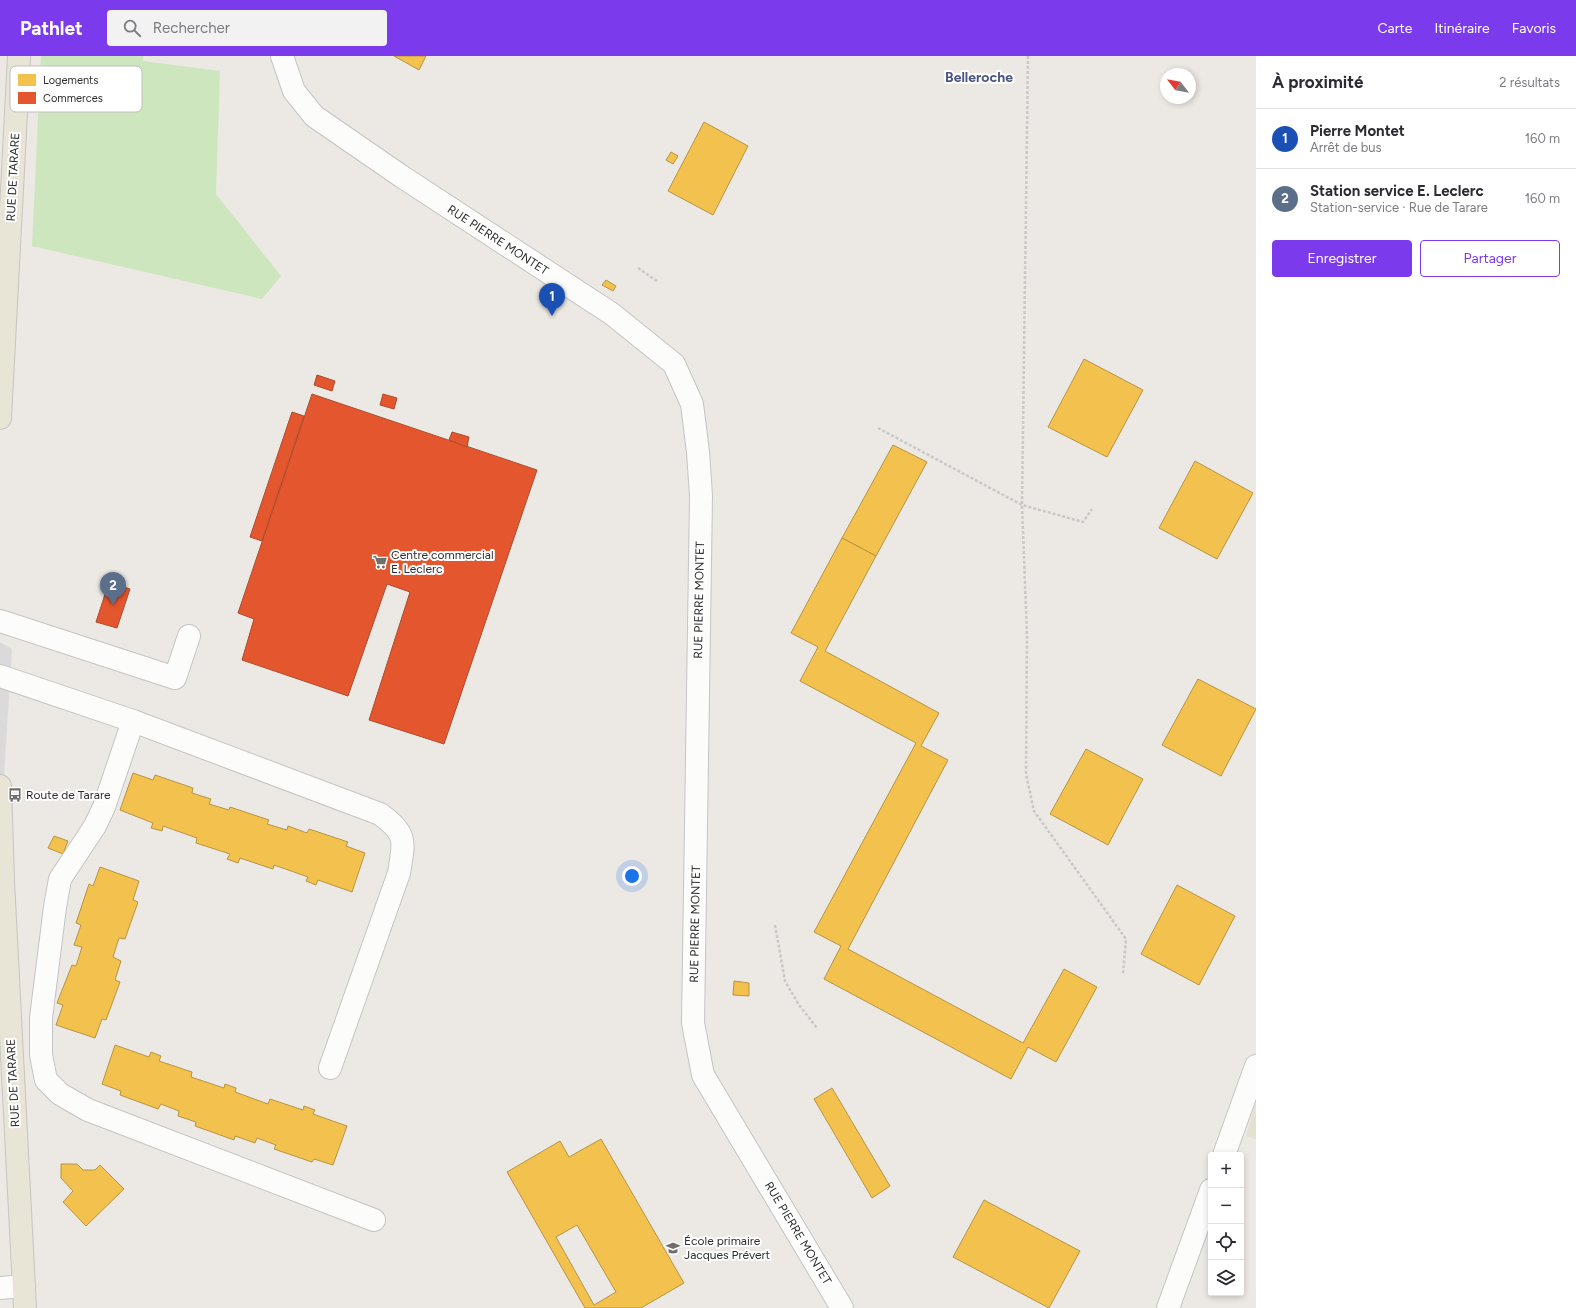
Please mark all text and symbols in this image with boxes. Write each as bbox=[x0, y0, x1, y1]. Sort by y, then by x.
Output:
search box bbox=[107, 10, 387, 46]
text: Pathlet bbox=[20, 17, 83, 40]
icon: search bbox=[121, 17, 143, 39]
text: Rechercher bbox=[153, 19, 230, 37]
text: Carte bbox=[1378, 20, 1412, 37]
text: Itinéraire bbox=[1434, 20, 1490, 37]
text: Favoris bbox=[1512, 20, 1556, 37]
legend bbox=[10, 66, 142, 112]
north arrow bbox=[1160, 68, 1196, 104]
district label: Belleroche bbox=[945, 69, 1013, 86]
text: À proximité bbox=[1272, 72, 1363, 92]
text: Logements bbox=[43, 74, 98, 87]
text: 2 résultats bbox=[1499, 75, 1560, 90]
text: Commerces bbox=[43, 92, 103, 105]
text: Pierre Montet bbox=[1310, 122, 1405, 140]
text: 1 bbox=[1282, 131, 1288, 146]
text: 160 m bbox=[1525, 131, 1560, 146]
street label: RUE DE TARARE bbox=[4, 132, 22, 222]
text: Arrêt de bus bbox=[1310, 140, 1382, 155]
text: Station service E. Leclerc bbox=[1310, 182, 1484, 200]
text: 2 bbox=[1281, 191, 1289, 206]
text: 160 m bbox=[1525, 191, 1560, 206]
text: Station-service · Rue de Tarare bbox=[1310, 200, 1488, 215]
street label: RUE PIERRE MONTET bbox=[445, 202, 551, 278]
button: Enregistrer bbox=[1272, 240, 1412, 277]
button: Partager bbox=[1420, 240, 1560, 277]
pin: 1 bbox=[539, 283, 565, 316]
street label: RUE PIERRE MONTET bbox=[691, 541, 707, 659]
place label: Centre commercial E. Leclerc bbox=[391, 548, 494, 576]
supermarket icon: Centre commercial E. Leclerc bbox=[372, 554, 388, 570]
pin: 2 bbox=[100, 572, 126, 605]
bus stop icon: Route de Tarare bbox=[7, 787, 23, 803]
place label: Route de Tarare bbox=[26, 788, 111, 802]
street label: RUE PIERRE MONTET bbox=[687, 865, 703, 983]
your location bbox=[622, 866, 642, 886]
street label: RUE DE TARARE bbox=[4, 1038, 22, 1128]
map controls bbox=[1208, 1152, 1244, 1296]
button: + bbox=[1208, 1152, 1244, 1188]
street label: RUE PIERRE MONTET bbox=[762, 1179, 834, 1287]
button: − bbox=[1208, 1188, 1244, 1224]
button: locate bbox=[1208, 1224, 1244, 1260]
place label: École primaire Jacques Prévert bbox=[684, 1234, 771, 1262]
school or university icon: École primaire Jacques Prévert bbox=[665, 1240, 681, 1256]
button: layers bbox=[1208, 1260, 1244, 1296]

